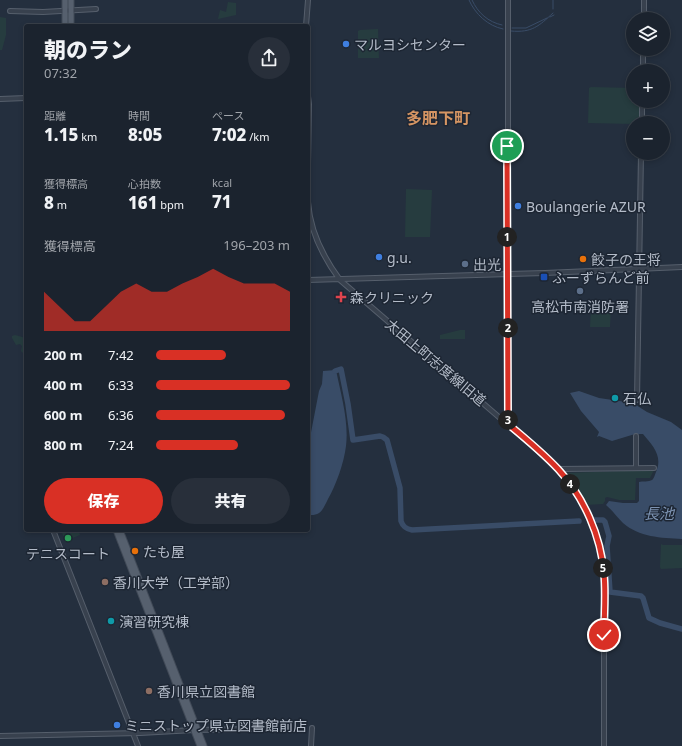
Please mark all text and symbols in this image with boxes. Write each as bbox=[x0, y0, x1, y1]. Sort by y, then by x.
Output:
map controls bbox=[626, 12, 670, 160]
button: layers bbox=[626, 12, 670, 56]
text: 朝のラン bbox=[44, 34, 132, 64]
place label: マルヨシセンター bbox=[354, 35, 466, 54]
button: share bbox=[248, 37, 290, 79]
marker: マルヨシセンター bbox=[341, 39, 351, 49]
text: 07:32 bbox=[44, 64, 77, 82]
button: + bbox=[626, 64, 670, 108]
district label: 多肥下町 bbox=[406, 107, 470, 129]
text: 距離 bbox=[44, 108, 66, 123]
text: 時間 bbox=[128, 108, 150, 123]
text: ペース bbox=[212, 108, 244, 123]
button: − bbox=[626, 116, 670, 160]
text: 1.15 bbox=[44, 123, 78, 146]
text: 8:05 bbox=[128, 123, 162, 146]
text: 7:02 bbox=[212, 123, 246, 146]
text: km bbox=[78, 129, 97, 144]
text: /km bbox=[246, 129, 269, 144]
pin bbox=[490, 129, 524, 163]
icon: arrive bbox=[496, 135, 518, 157]
text: kcal bbox=[212, 175, 232, 190]
text: 獲得標高 bbox=[44, 176, 88, 191]
text: 心拍数 bbox=[128, 176, 161, 191]
text: 71 bbox=[212, 190, 232, 213]
text: 8 bbox=[44, 191, 54, 214]
text: 161 bbox=[128, 191, 157, 214]
text: m bbox=[54, 197, 67, 212]
text: bpm bbox=[157, 197, 184, 212]
place label: Boulangerie AZUR bbox=[526, 197, 646, 216]
marker: Boulangerie AZUR bbox=[513, 201, 523, 211]
pin: 1 bbox=[497, 227, 517, 247]
text: 1 bbox=[504, 229, 510, 244]
text: 196–203 m bbox=[223, 236, 290, 254]
text: 獲得標高 bbox=[44, 237, 96, 255]
place label: g.u. bbox=[387, 248, 412, 267]
place label: 餃子の王将 bbox=[591, 250, 661, 269]
marker: g.u. bbox=[374, 252, 384, 262]
marker: 餃子の王将 bbox=[578, 254, 588, 264]
place label: 出光 bbox=[473, 255, 501, 274]
marker: 出光 bbox=[460, 259, 470, 269]
place label: ふーずらんど前 bbox=[552, 268, 650, 287]
marker: ふーずらんど前 bbox=[539, 272, 549, 282]
marker: 高松市南消防署 bbox=[575, 286, 585, 296]
place label: 森クリニック bbox=[350, 288, 434, 307]
marker: 森クリニック bbox=[335, 291, 347, 303]
place label: 高松市南消防署 bbox=[531, 297, 629, 316]
street label: 太田上町志度線旧道 bbox=[382, 314, 490, 410]
pin: 2 bbox=[498, 318, 518, 338]
text: 2 bbox=[505, 320, 511, 335]
text: 200 m bbox=[44, 346, 82, 364]
text: 7:42 bbox=[108, 346, 134, 364]
text: 400 m bbox=[44, 376, 82, 394]
text: 6:33 bbox=[108, 376, 134, 394]
place label: 石仏 bbox=[623, 389, 651, 408]
marker: 石仏 bbox=[610, 393, 620, 403]
text: 600 m bbox=[44, 406, 82, 424]
text: 6:36 bbox=[108, 406, 134, 424]
pin: 3 bbox=[498, 410, 518, 430]
text: 3 bbox=[505, 412, 511, 427]
text: 800 m bbox=[44, 436, 82, 454]
text: 7:24 bbox=[108, 436, 134, 454]
pin: 4 bbox=[560, 474, 580, 494]
text: 4 bbox=[567, 476, 573, 491]
button: 保存 bbox=[44, 478, 163, 524]
button: 共有 bbox=[171, 478, 290, 524]
water label: 長池 bbox=[644, 503, 676, 523]
marker: テニスコート bbox=[63, 533, 73, 543]
place label: たも屋 bbox=[143, 542, 185, 561]
place label: テニスコート bbox=[26, 544, 110, 563]
marker: たも屋 bbox=[130, 546, 140, 556]
pin: 5 bbox=[593, 558, 613, 578]
text: 5 bbox=[600, 560, 606, 575]
place label: 香川大学（工学部） bbox=[113, 573, 239, 592]
marker: 香川大学（工学部） bbox=[100, 577, 110, 587]
place label: 演習研究棟 bbox=[119, 612, 189, 631]
marker: 演習研究棟 bbox=[106, 616, 116, 626]
pin bbox=[587, 618, 621, 652]
icon: check bbox=[593, 624, 615, 646]
place label: 香川県立図書館 bbox=[157, 682, 255, 701]
marker: 香川県立図書館 bbox=[144, 686, 154, 696]
place label: ミニストップ県立図書館前店 bbox=[125, 716, 307, 735]
marker: ミニストップ県立図書館前店 bbox=[112, 720, 122, 730]

